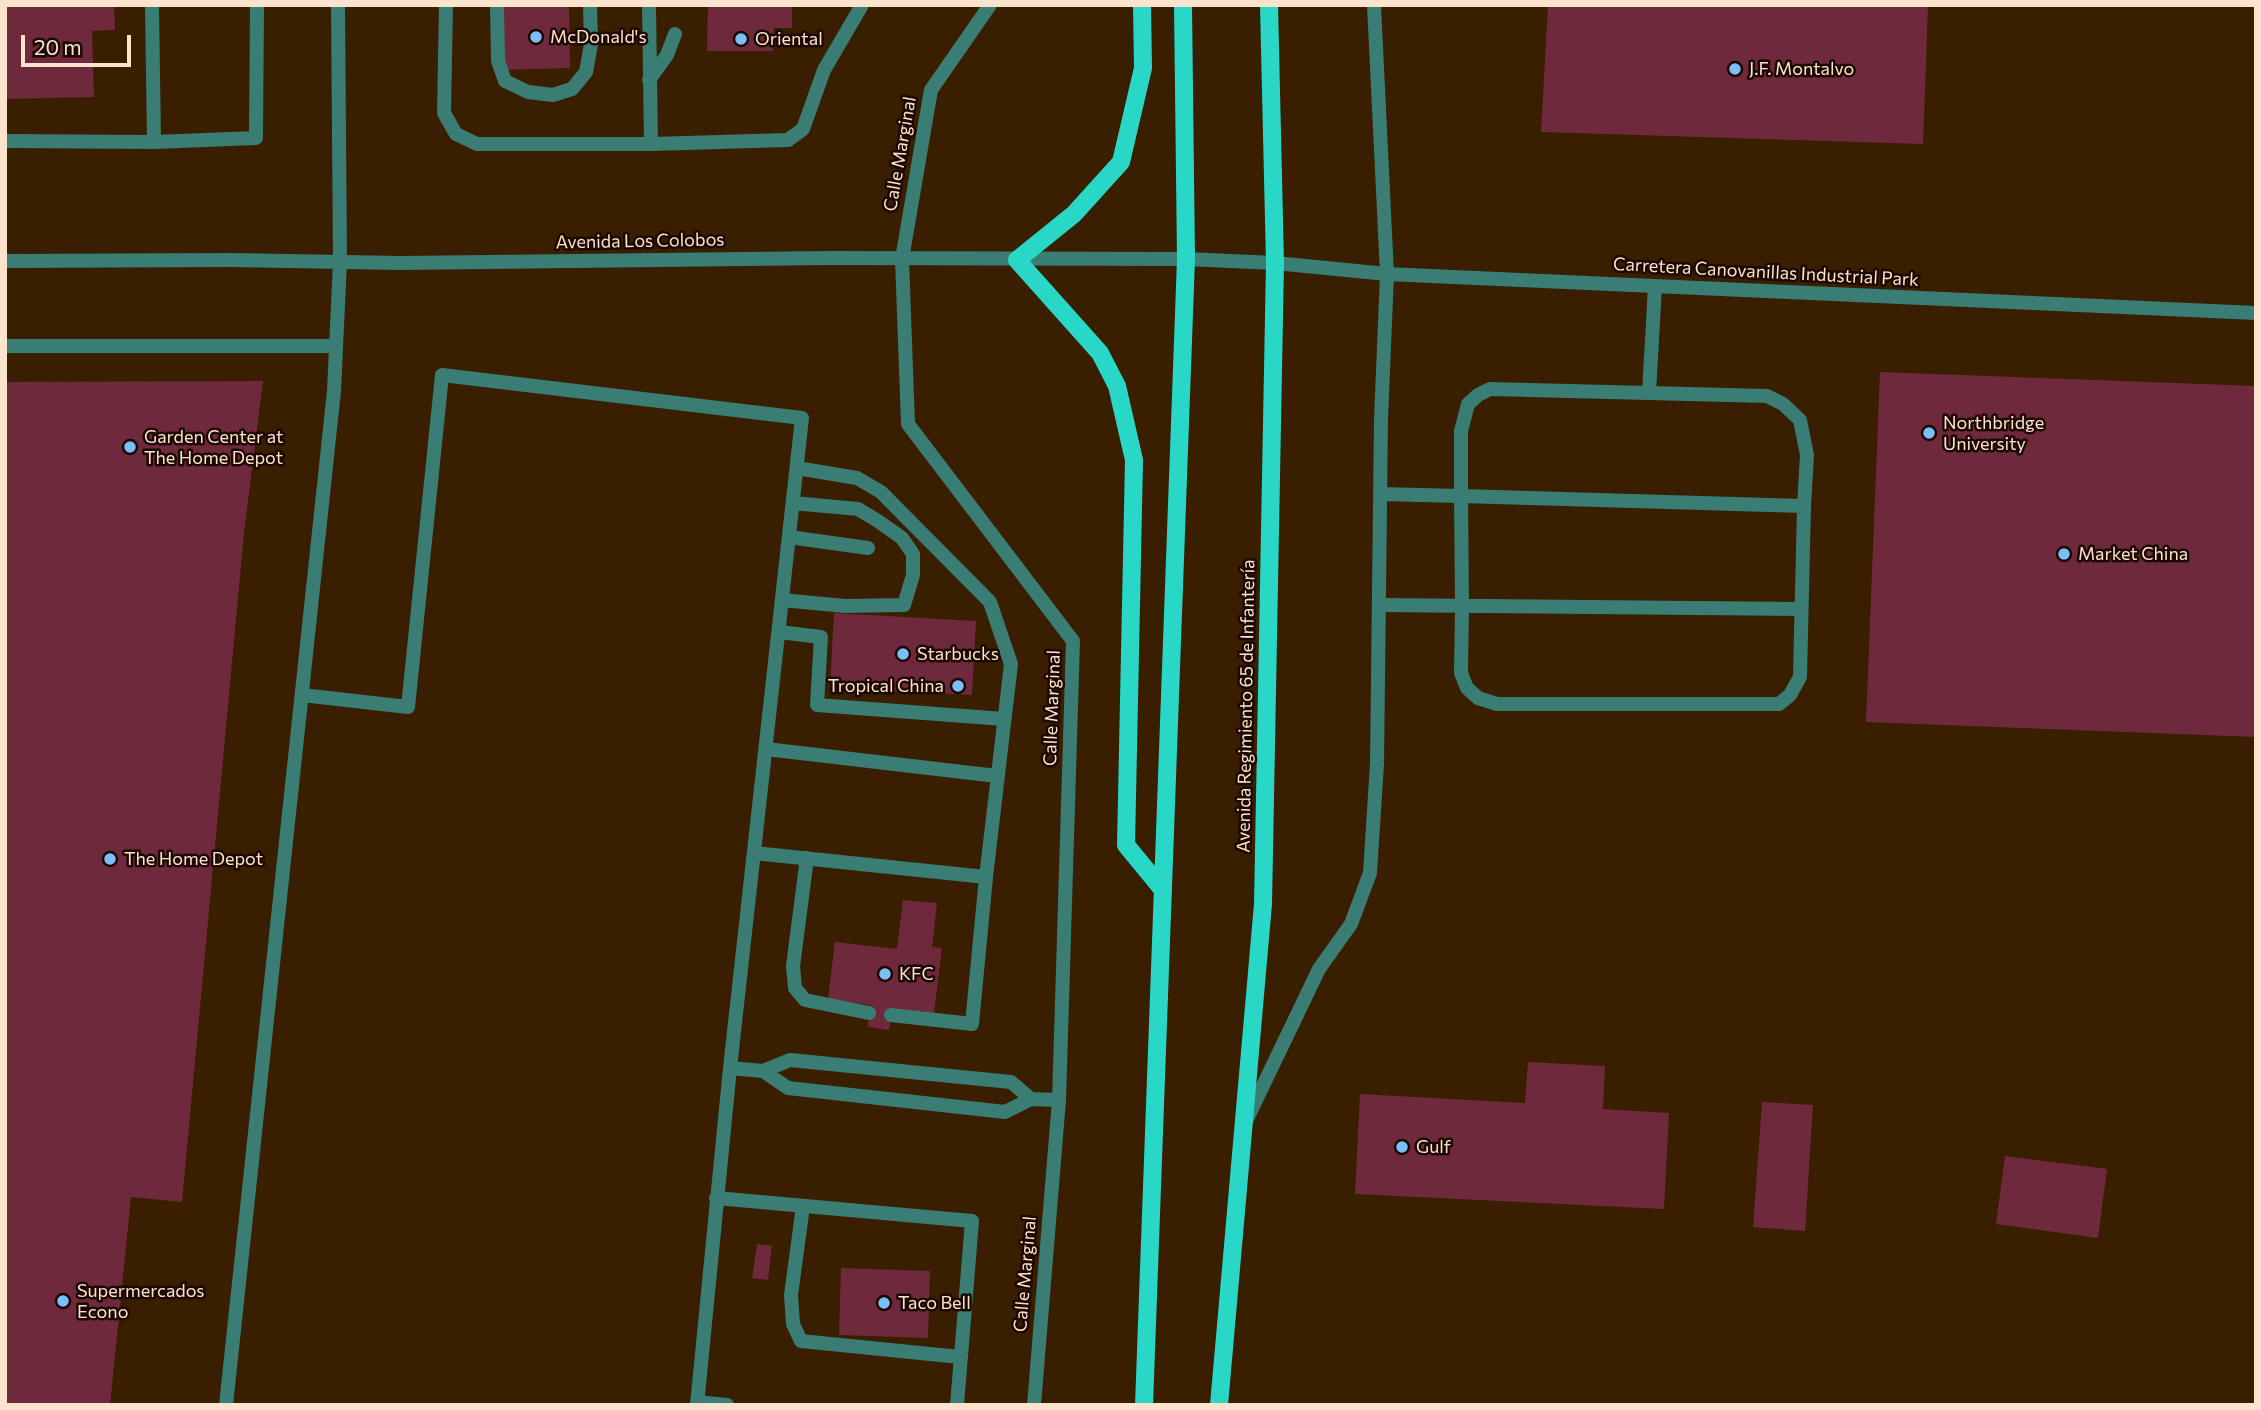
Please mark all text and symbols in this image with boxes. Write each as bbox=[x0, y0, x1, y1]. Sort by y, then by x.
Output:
scale bar bbox=[24, 21, 135, 65]
place label: McDonald's bbox=[550, 26, 647, 48]
place label: Oriental bbox=[755, 28, 823, 50]
marker: McDonald's bbox=[528, 29, 544, 45]
marker: Oriental bbox=[733, 31, 749, 47]
text: 20 m bbox=[34, 34, 82, 59]
place label: J.F. Montalvo bbox=[1749, 58, 1854, 80]
marker: J.F. Montalvo bbox=[1727, 61, 1743, 77]
street label: Calle Marginal bbox=[879, 95, 921, 213]
street label: Avenida Los Colobos bbox=[555, 229, 725, 253]
street label: Carretera Canovanillas Industrial Park bbox=[1613, 253, 1919, 291]
place label: Northbridge University bbox=[1943, 412, 2044, 454]
marker: Northbridge University bbox=[1921, 425, 1937, 441]
place label: Garden Center at The Home Depot bbox=[144, 426, 283, 468]
marker: Garden Center at The Home Depot bbox=[122, 439, 138, 455]
place label: Market China bbox=[2078, 543, 2188, 565]
marker: Market China bbox=[2056, 546, 2072, 562]
street label: Avenida Regimiento 65 de Infantería bbox=[1233, 559, 1259, 853]
place label: Starbucks bbox=[917, 643, 999, 665]
marker: Starbucks bbox=[895, 646, 911, 662]
street label: Calle Marginal bbox=[1039, 650, 1065, 766]
place label: Tropical China bbox=[828, 675, 944, 697]
marker: Tropical China bbox=[950, 678, 966, 694]
place label: The Home Depot bbox=[124, 848, 263, 870]
marker: The Home Depot bbox=[102, 851, 118, 867]
place label: KFC bbox=[899, 963, 934, 985]
marker: KFC bbox=[877, 966, 893, 982]
place label: Gulf bbox=[1416, 1136, 1451, 1158]
marker: Gulf bbox=[1394, 1139, 1410, 1155]
street label: Calle Marginal bbox=[1009, 1215, 1041, 1333]
place label: Supermercados Econo bbox=[77, 1280, 204, 1322]
place label: Taco Bell bbox=[898, 1292, 971, 1314]
marker: Supermercados Econo bbox=[55, 1293, 71, 1309]
marker: Taco Bell bbox=[876, 1295, 892, 1311]

